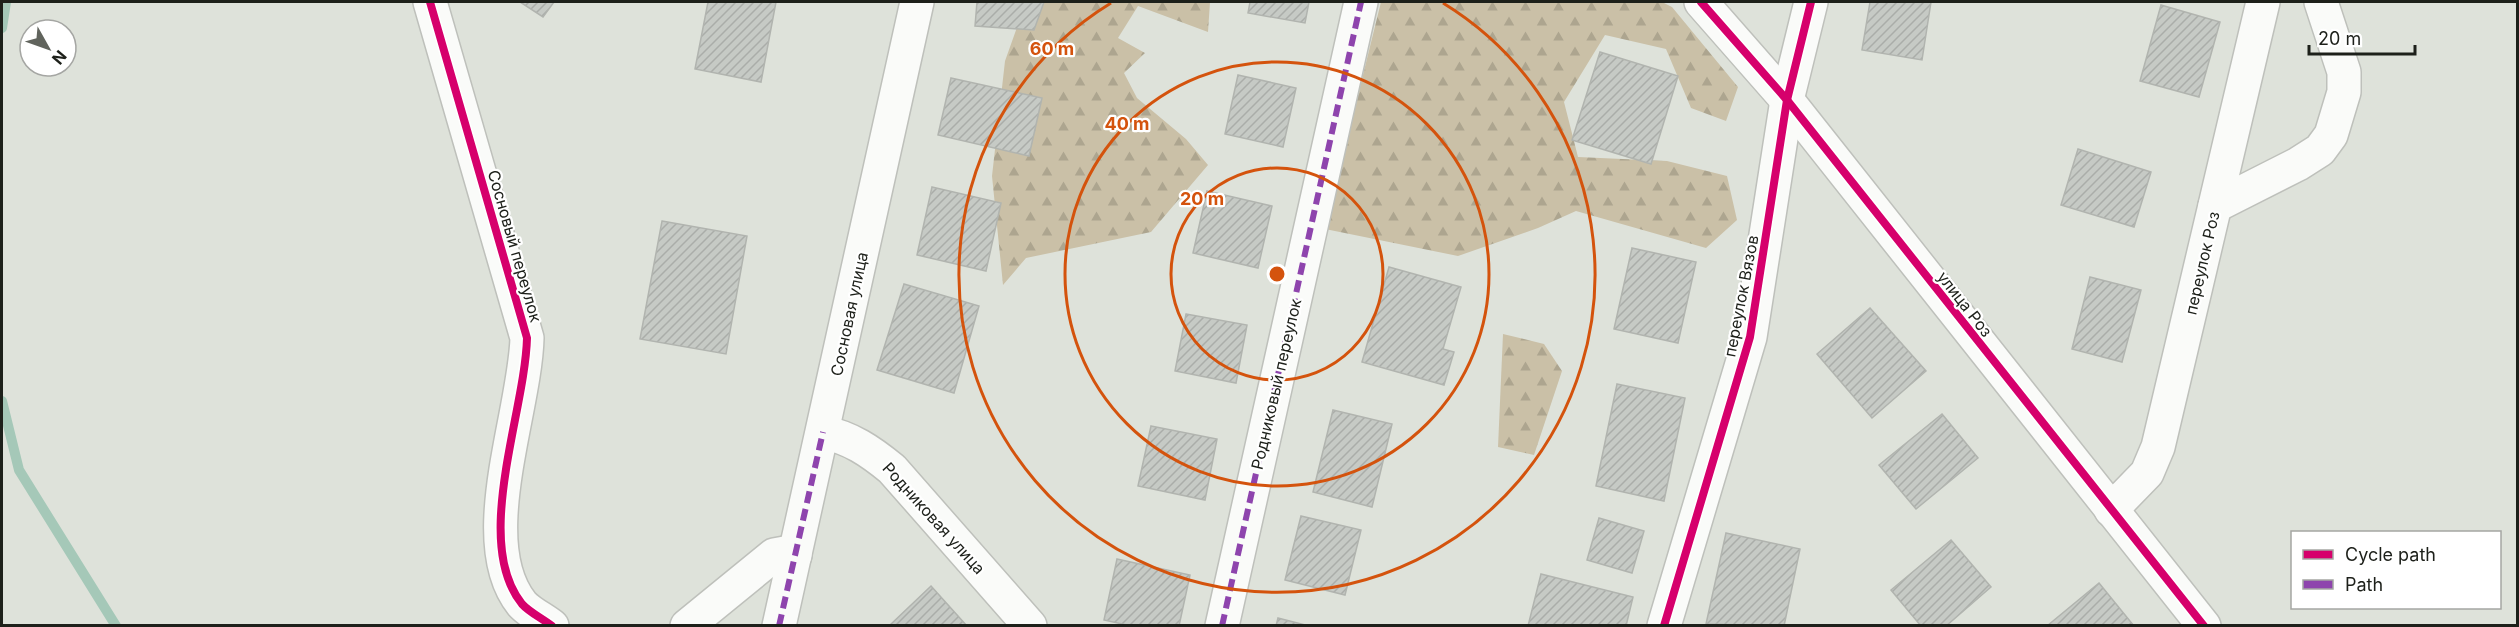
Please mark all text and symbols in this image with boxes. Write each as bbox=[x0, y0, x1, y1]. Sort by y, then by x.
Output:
north arrow bbox=[18, 18, 78, 78]
scale bar bbox=[2309, 18, 2416, 56]
text: 20 m bbox=[2318, 28, 2361, 49]
text: 60 m bbox=[1030, 38, 1074, 59]
text: N bbox=[48, 47, 71, 69]
text: 40 m bbox=[1105, 113, 1150, 134]
street label: Сосновый переулок bbox=[484, 168, 546, 325]
text: 20 m bbox=[1180, 188, 1224, 209]
street label: переулок Роз bbox=[2180, 209, 2224, 317]
street label: переулок Вязов bbox=[1719, 233, 1763, 359]
street label: Сосновая улица bbox=[826, 250, 872, 378]
centre of rings bbox=[1267, 264, 1287, 284]
street label: улица Роз bbox=[1933, 267, 1997, 341]
street label: Родниковый переулок bbox=[1247, 296, 1305, 471]
street label: Родниковая улица bbox=[879, 458, 989, 578]
legend bbox=[2291, 531, 2501, 609]
text: Cycle path bbox=[2345, 544, 2436, 565]
text: Path bbox=[2345, 574, 2383, 595]

